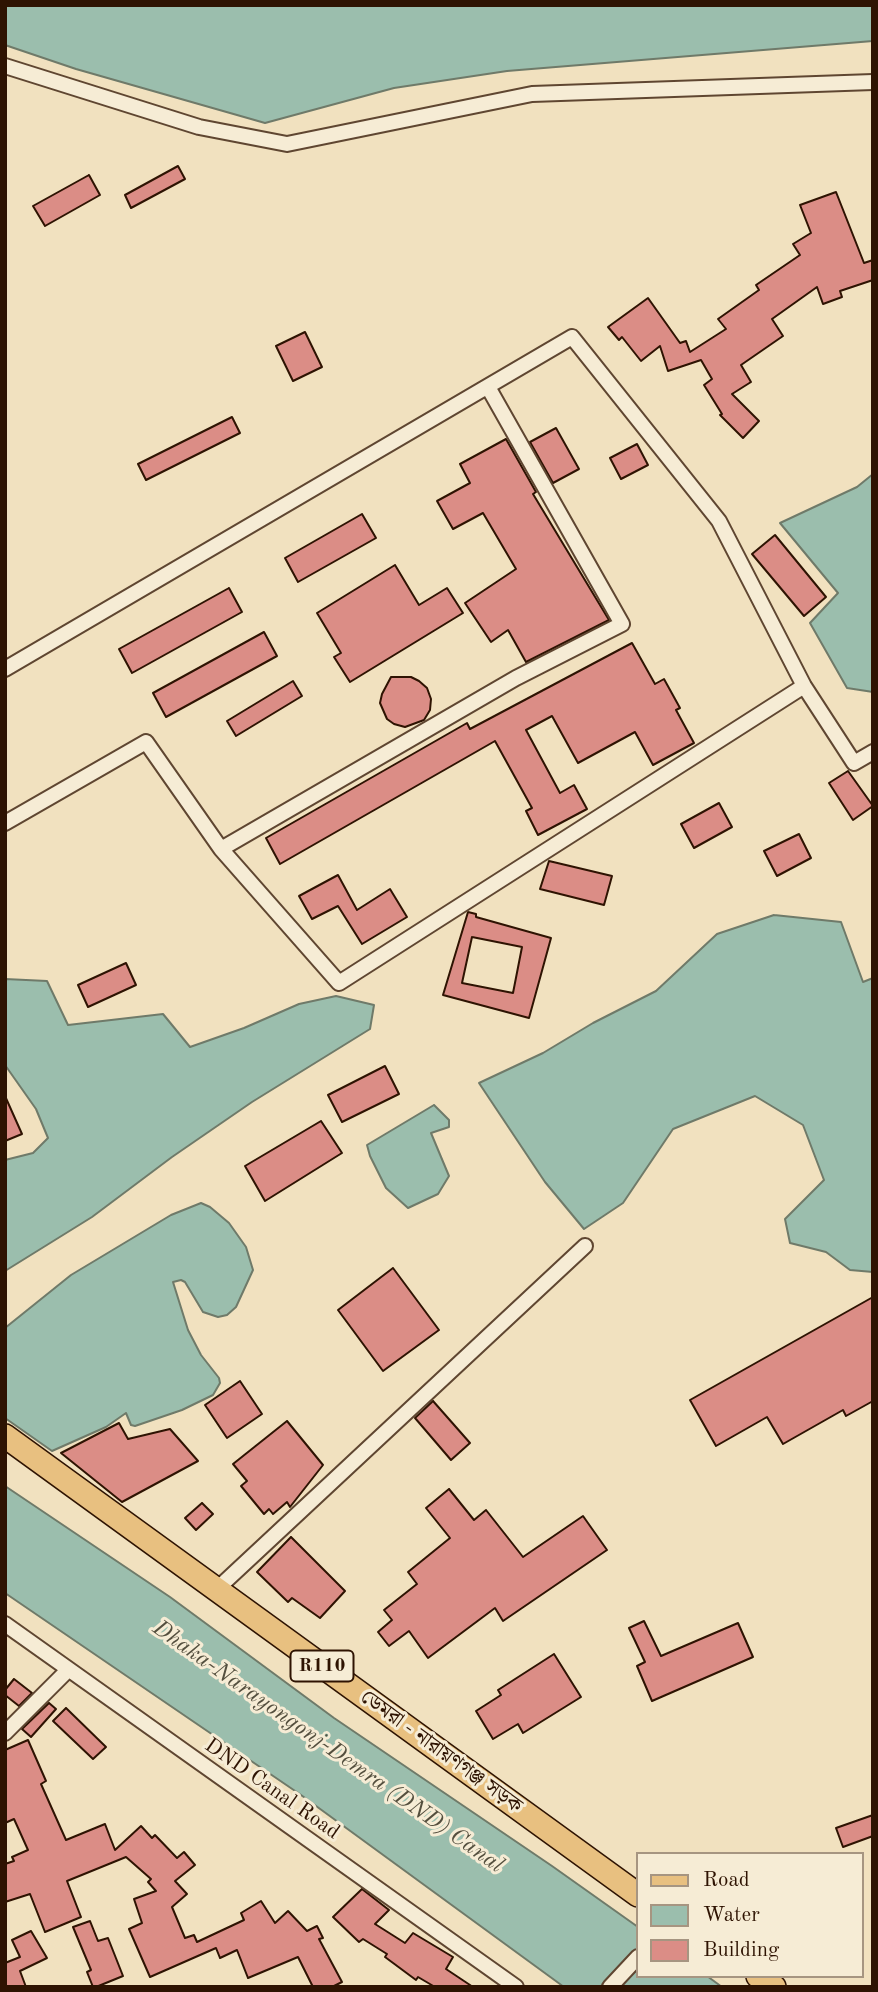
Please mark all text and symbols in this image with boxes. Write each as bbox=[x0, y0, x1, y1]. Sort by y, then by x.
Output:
water label: Dhaka-Narayongonj-Demra (DND) Canal bbox=[147, 1615, 509, 1879]
road number: R110 bbox=[290, 1650, 354, 1682]
street label: ডেমরা - নারায়ণগঞ্জ সড়ক bbox=[355, 1685, 527, 1819]
street label: DND Canal Road bbox=[200, 1733, 344, 1845]
legend bbox=[636, 1852, 864, 1978]
text: Road bbox=[703, 1870, 750, 1891]
text: Water bbox=[703, 1905, 760, 1926]
text: Building bbox=[703, 1940, 779, 1961]

